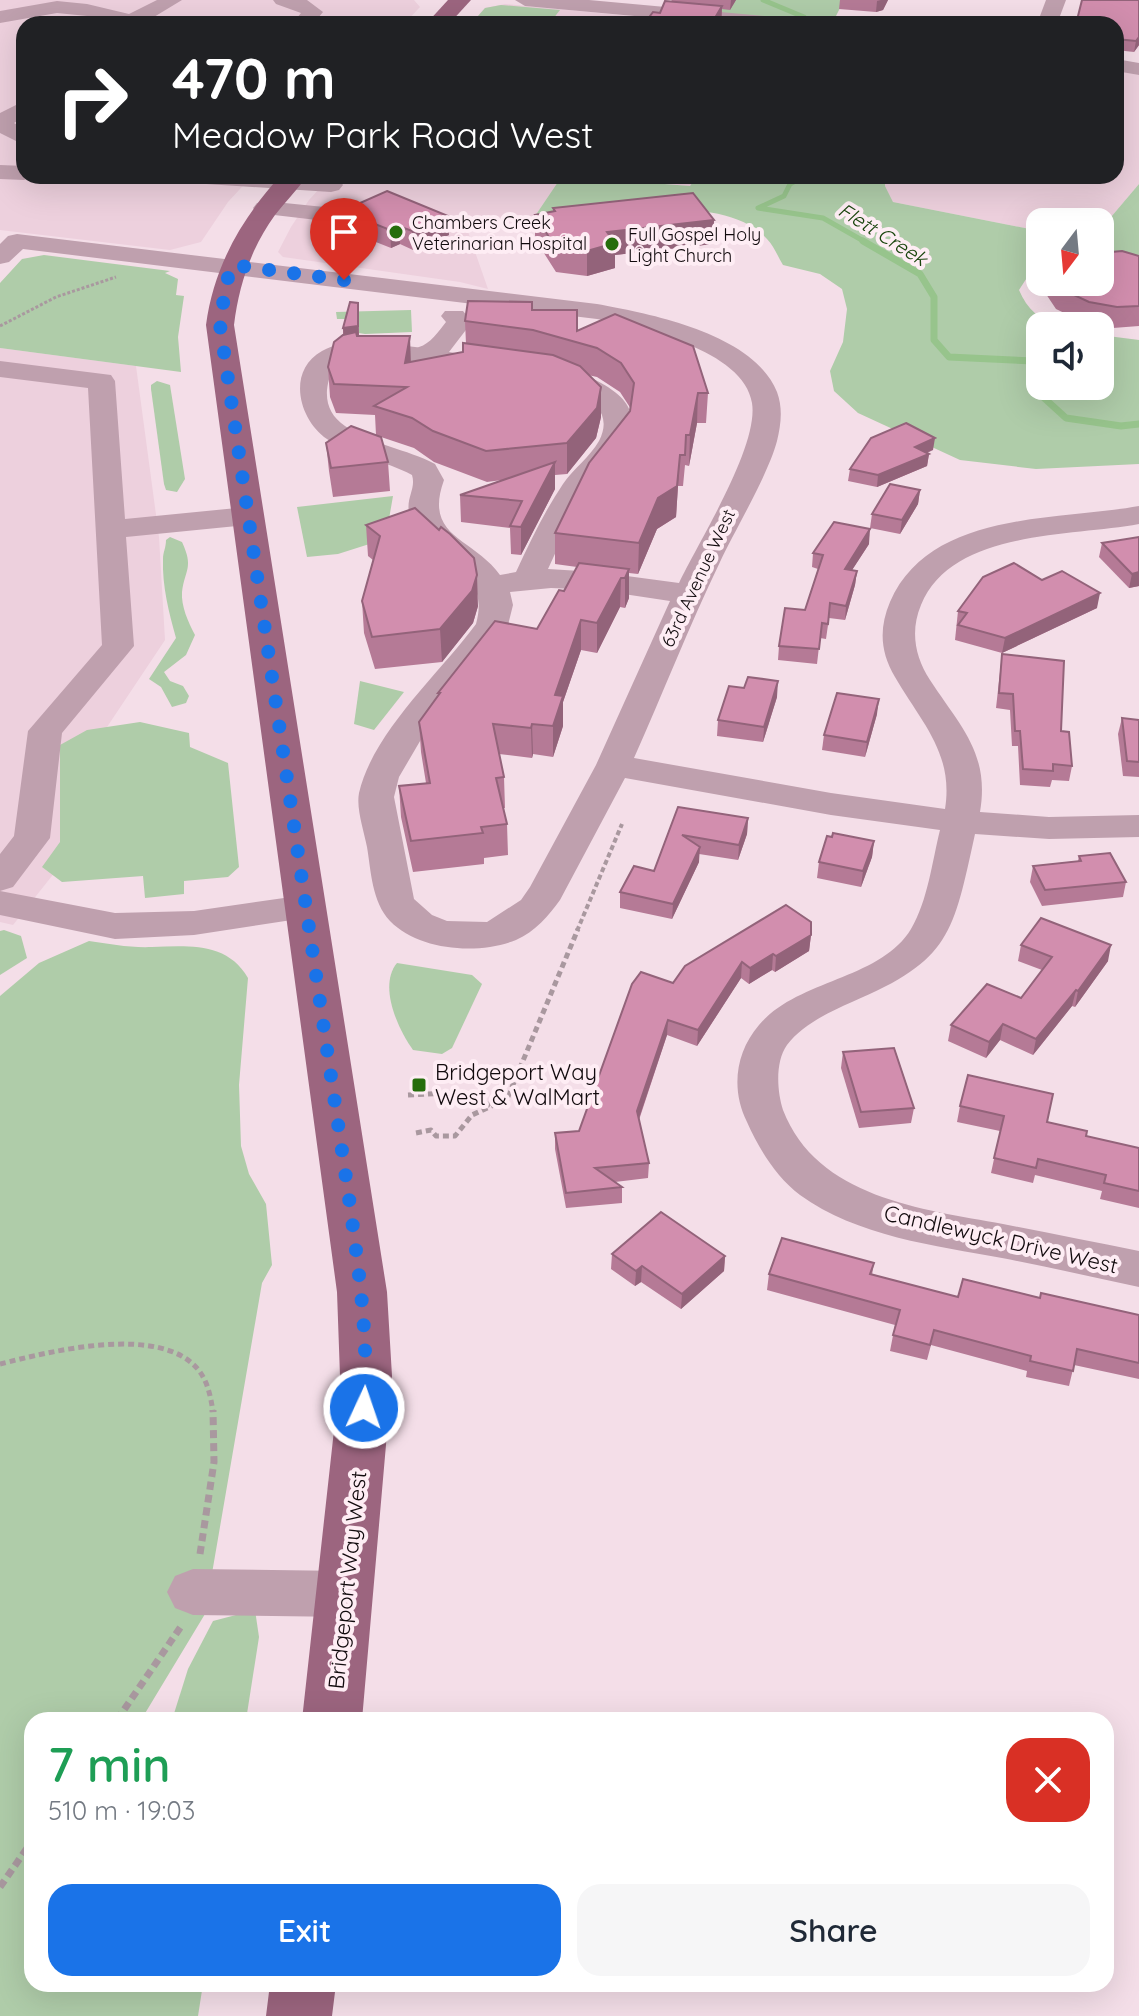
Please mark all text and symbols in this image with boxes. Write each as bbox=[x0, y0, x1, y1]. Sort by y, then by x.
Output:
text: 470 m bbox=[172, 43, 336, 113]
icon: right bbox=[40, 48, 144, 152]
text: Meadow Park Road West bbox=[172, 112, 593, 157]
water label: Flett Creek bbox=[834, 197, 934, 272]
pin bbox=[310, 198, 378, 280]
north arrow bbox=[1026, 208, 1114, 296]
map controls bbox=[1026, 208, 1114, 400]
icon: arrive bbox=[322, 210, 366, 254]
place label: Chambers Creek Veterinarian Hospital bbox=[412, 211, 587, 255]
marker: Chambers Creek Veterinarian Hospital bbox=[387, 223, 405, 241]
place label: Full Gospel Holy Light Church bbox=[628, 223, 761, 267]
marker: Full Gospel Holy Light Church bbox=[603, 235, 621, 253]
button: sound bbox=[1026, 312, 1114, 400]
street label: 63rd Avenue West bbox=[656, 505, 740, 651]
place label: Bridgeport Way West & WalMart bbox=[435, 1058, 600, 1111]
marker: Bridgeport Way West & WalMart bbox=[410, 1076, 428, 1094]
street label: Candlewyck Drive West bbox=[881, 1198, 1121, 1280]
position arrow bbox=[322, 1366, 406, 1450]
street label: Bridgeport Way West bbox=[322, 1470, 372, 1690]
text: 7 min bbox=[48, 1734, 171, 1794]
button: close bbox=[1006, 1738, 1090, 1822]
text: 510 m · 19:03 bbox=[48, 1794, 195, 1827]
button: Exit bbox=[48, 1884, 561, 1976]
button: Share bbox=[577, 1884, 1090, 1976]

